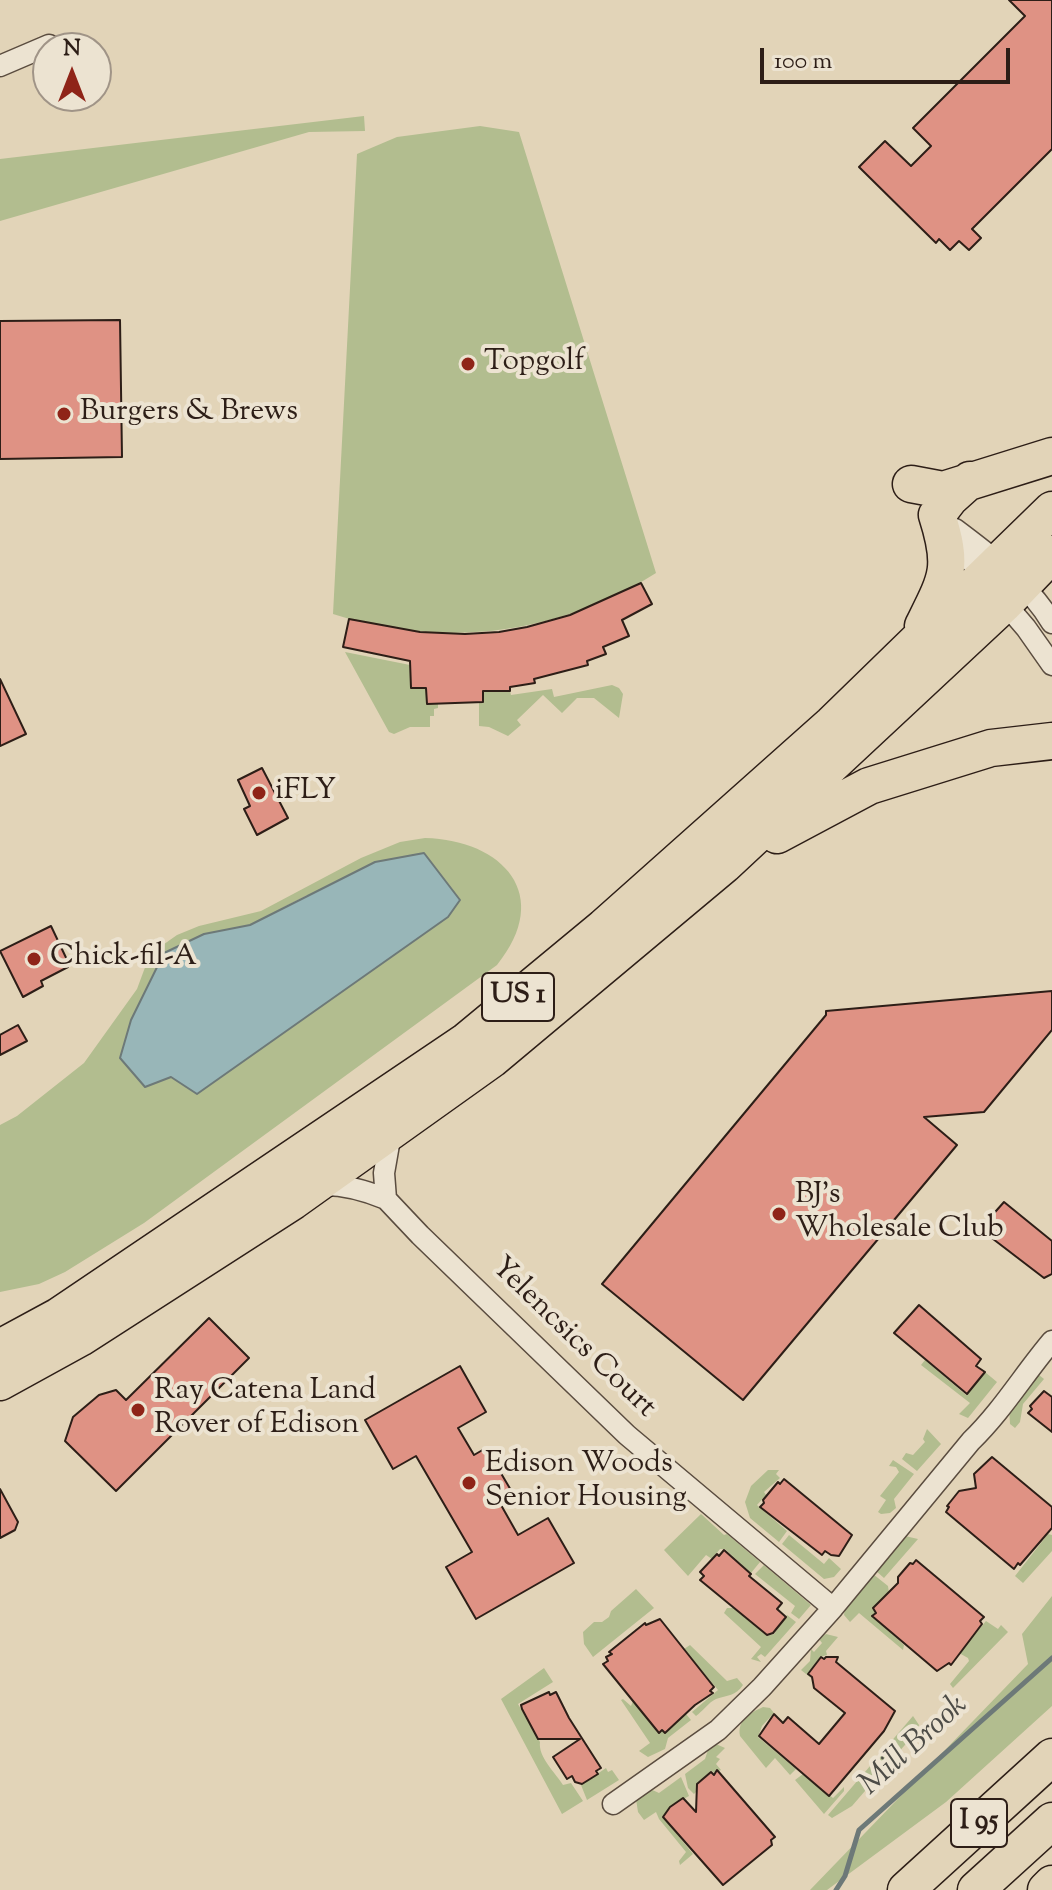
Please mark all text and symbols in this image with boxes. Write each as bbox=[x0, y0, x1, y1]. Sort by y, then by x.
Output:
north arrow bbox=[32, 32, 112, 112]
scale bar bbox=[764, 32, 1014, 82]
text: N bbox=[63, 34, 81, 66]
text: 100 m bbox=[774, 45, 832, 79]
place label: Topgolf bbox=[484, 346, 585, 382]
marker: Topgolf bbox=[459, 355, 477, 373]
place label: Burgers & Brews bbox=[80, 396, 298, 432]
marker: Burgers & Brews bbox=[55, 405, 73, 423]
place label: iFLY bbox=[275, 775, 336, 811]
marker: iFLY bbox=[250, 784, 268, 802]
place label: Chick-fil-A bbox=[50, 941, 197, 977]
marker: Chick-fil-A bbox=[25, 950, 43, 968]
road number: US 1 bbox=[482, 973, 554, 1021]
place label: BJ's Wholesale Club bbox=[795, 1179, 1004, 1250]
marker: BJ's Wholesale Club bbox=[770, 1205, 788, 1223]
street label: Yelencsics Court bbox=[482, 1251, 662, 1427]
place label: Ray Catena Land Rover of Edison bbox=[154, 1375, 376, 1446]
marker: Ray Catena Land Rover of Edison bbox=[129, 1401, 147, 1419]
place label: Edison Woods Senior Housing bbox=[485, 1448, 687, 1518]
marker: Edison Woods Senior Housing bbox=[460, 1474, 478, 1492]
water label: Mill Brook bbox=[853, 1688, 977, 1806]
road number: I 95 bbox=[951, 1799, 1007, 1847]

